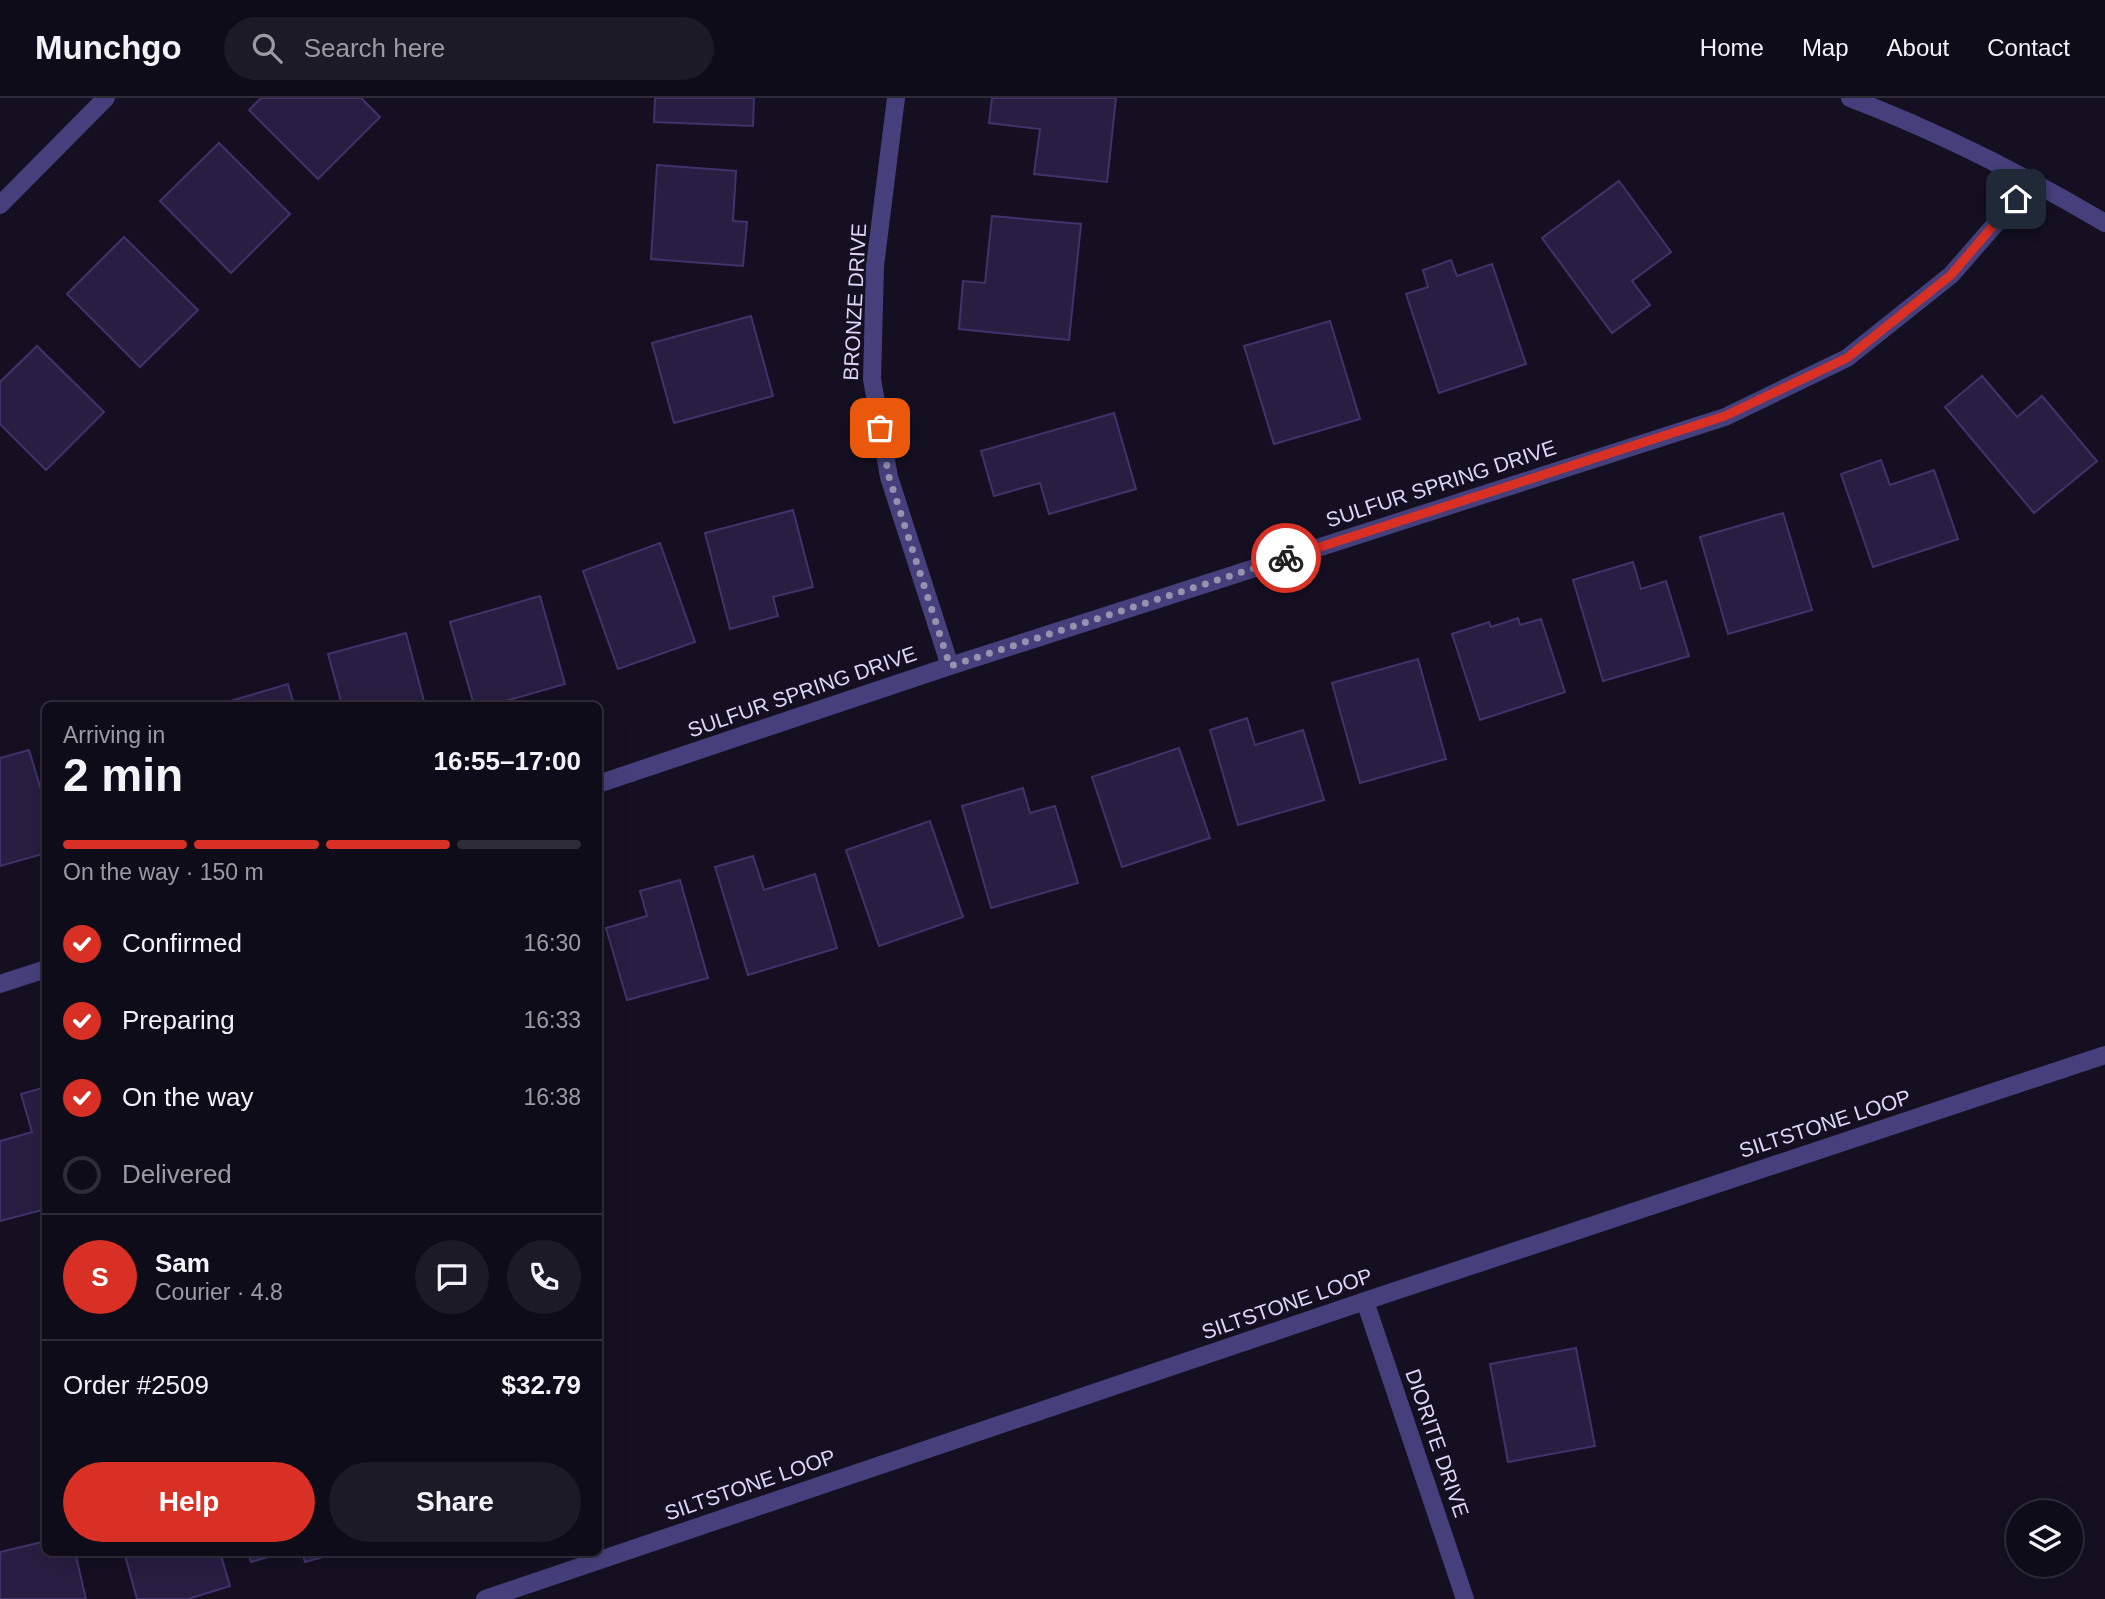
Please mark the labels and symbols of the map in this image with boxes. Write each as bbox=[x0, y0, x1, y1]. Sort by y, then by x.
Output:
pin bbox=[1986, 169, 2046, 229]
street label: BRONZE DRIVE bbox=[839, 223, 870, 381]
pin bbox=[850, 398, 910, 458]
street label: SULFUR SPRING DRIVE bbox=[1323, 435, 1559, 532]
courier bbox=[1251, 523, 1321, 593]
street label: SULFUR SPRING DRIVE bbox=[684, 642, 919, 742]
street label: SILTSTONE LOOP bbox=[1736, 1085, 1913, 1162]
street label: SILTSTONE LOOP bbox=[1198, 1264, 1375, 1344]
street label: DIORITE DRIVE bbox=[1401, 1366, 1474, 1520]
street label: SILTSTONE LOOP bbox=[661, 1445, 838, 1525]

